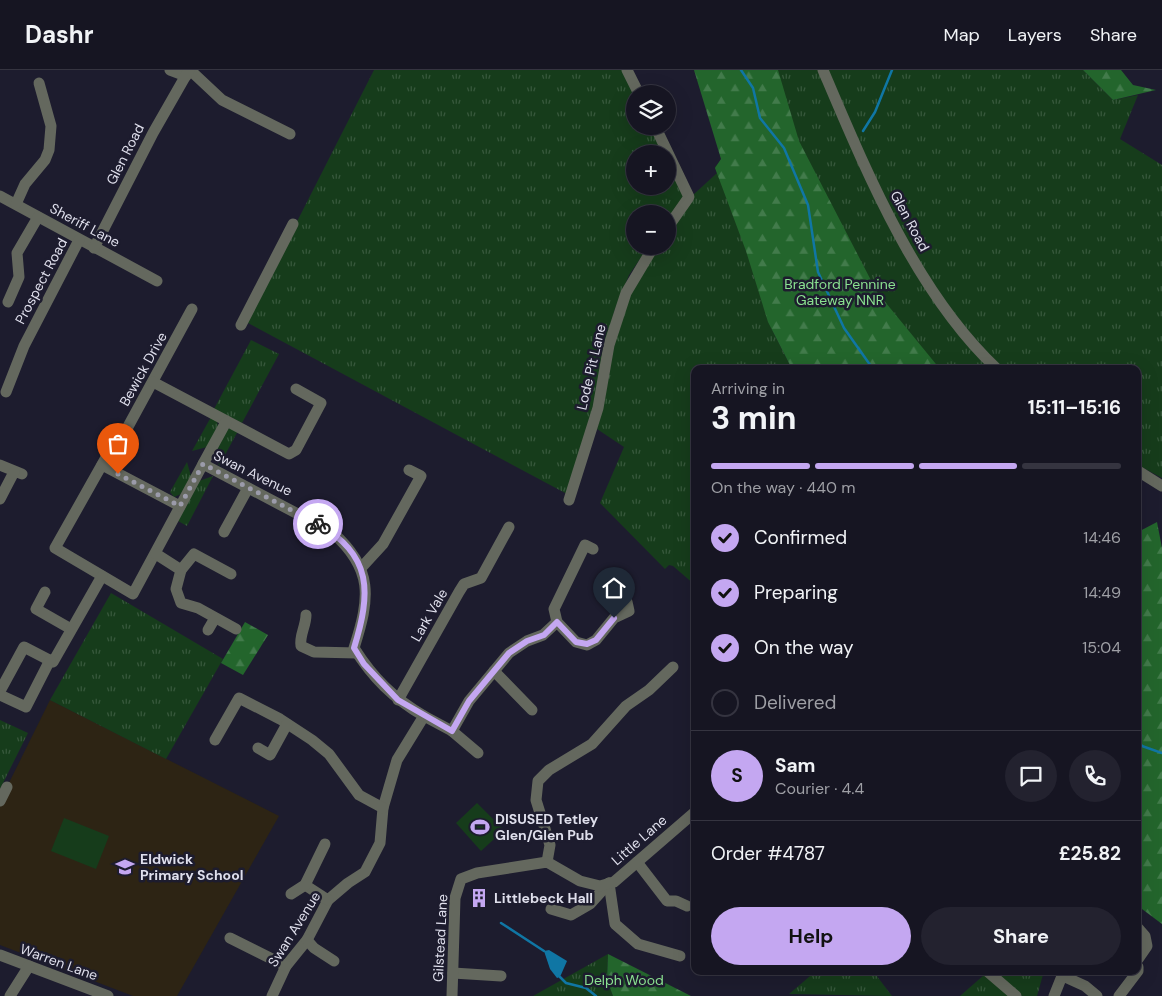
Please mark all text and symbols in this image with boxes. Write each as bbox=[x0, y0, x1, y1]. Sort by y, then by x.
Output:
text: Dashr bbox=[25, 19, 93, 50]
text: Map bbox=[944, 23, 980, 47]
text: Layers bbox=[1008, 23, 1062, 47]
text: Share bbox=[1090, 23, 1137, 47]
map controls bbox=[626, 85, 676, 255]
button: layers bbox=[626, 85, 676, 135]
street label: Glen Road bbox=[102, 120, 148, 188]
button: + bbox=[626, 145, 676, 195]
street label: Glen Road bbox=[887, 188, 933, 254]
street label: Sheriff Lane bbox=[47, 199, 123, 251]
button: − bbox=[626, 205, 676, 255]
street label: Prospect Road bbox=[11, 235, 71, 327]
park label: Bradford Pennine Gateway NNR bbox=[784, 275, 896, 309]
street label: Lode Pit Lane bbox=[572, 322, 610, 412]
street label: Bewick Drive bbox=[115, 329, 171, 409]
text: Arriving in bbox=[711, 378, 785, 399]
text: 15:11–15:16 bbox=[1028, 395, 1121, 420]
text: 3 min bbox=[711, 397, 796, 439]
pin bbox=[97, 423, 139, 474]
icon: bag bbox=[104, 430, 132, 458]
street label: Swan Avenue bbox=[211, 446, 295, 500]
text: On the way · 440 m bbox=[711, 477, 855, 498]
courier bbox=[293, 499, 343, 549]
icon: bike bbox=[304, 510, 332, 538]
icon: check bbox=[711, 524, 739, 552]
text: Confirmed bbox=[754, 525, 847, 550]
text: 14:46 bbox=[1083, 527, 1121, 548]
pin bbox=[593, 567, 635, 618]
icon: home bbox=[600, 574, 628, 602]
icon: check bbox=[711, 579, 739, 607]
text: Preparing bbox=[754, 580, 838, 605]
text: 14:49 bbox=[1083, 582, 1121, 603]
street label: Lark Vale bbox=[407, 585, 451, 645]
icon: check bbox=[711, 634, 739, 662]
text: On the way bbox=[754, 635, 854, 660]
text: 15:04 bbox=[1082, 637, 1121, 658]
text: Delivered bbox=[754, 690, 836, 715]
button: chat bbox=[1005, 750, 1057, 802]
button: phone bbox=[1069, 750, 1121, 802]
text: Sam bbox=[775, 753, 816, 778]
text: S bbox=[731, 763, 743, 788]
text: Courier · 4.4 bbox=[775, 778, 864, 799]
place label: DISUSED Tetley Glen/Glen Pub bbox=[495, 810, 599, 844]
street label: Little Lane bbox=[608, 811, 670, 869]
sports icon: DISUSED Tetley Glen/Glen Pub bbox=[469, 816, 491, 838]
text: Order #4787 bbox=[711, 841, 825, 866]
text: £25.82 bbox=[1059, 841, 1121, 866]
place label: Eldwick Primary School bbox=[140, 850, 243, 884]
school or university icon: Eldwick Primary School bbox=[114, 856, 136, 878]
building icon: Littlebeck Hall bbox=[468, 887, 490, 909]
street label: Swan Avenue bbox=[264, 888, 324, 970]
place label: Littlebeck Hall bbox=[494, 889, 593, 907]
street label: Gilstead Lane bbox=[429, 893, 451, 982]
button: Help bbox=[711, 907, 911, 965]
button: Share bbox=[921, 907, 1121, 965]
street label: Warren Lane bbox=[18, 940, 100, 984]
park label: Delph Wood bbox=[584, 971, 664, 989]

